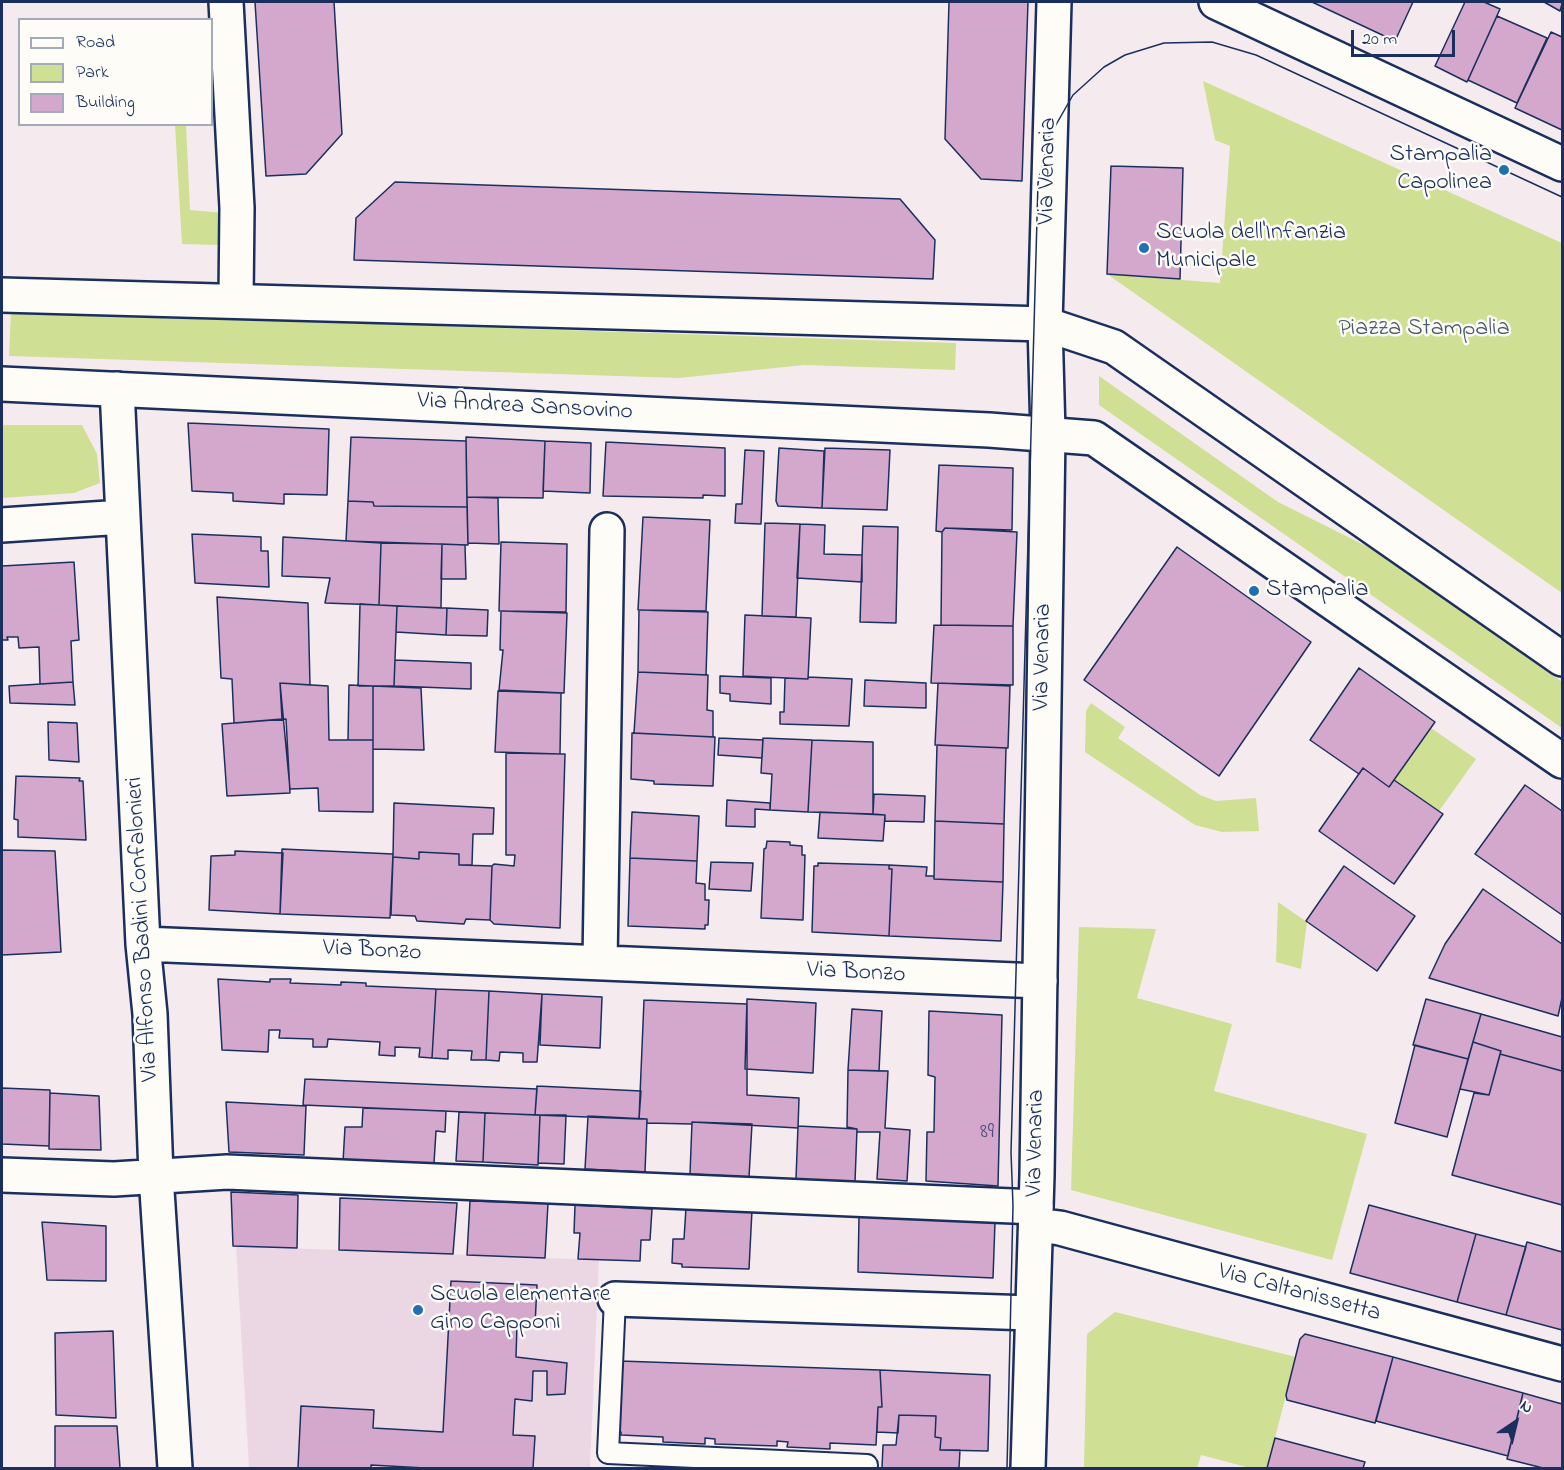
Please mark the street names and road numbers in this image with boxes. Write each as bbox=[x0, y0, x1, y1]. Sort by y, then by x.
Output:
street label: Via Venaria bbox=[1034, 117, 1064, 225]
street label: Via Andrea Sansovino bbox=[416, 388, 634, 428]
street label: Via Venaria bbox=[1029, 603, 1059, 711]
street label: Via Alfonso Badini Confalonieri bbox=[122, 776, 166, 1082]
street label: Via Bonzo bbox=[322, 935, 422, 969]
street label: Via Bonzo bbox=[806, 957, 906, 991]
street label: Via Venaria bbox=[1022, 1089, 1052, 1197]
street label: Via Caltanissetta bbox=[1214, 1258, 1384, 1330]

